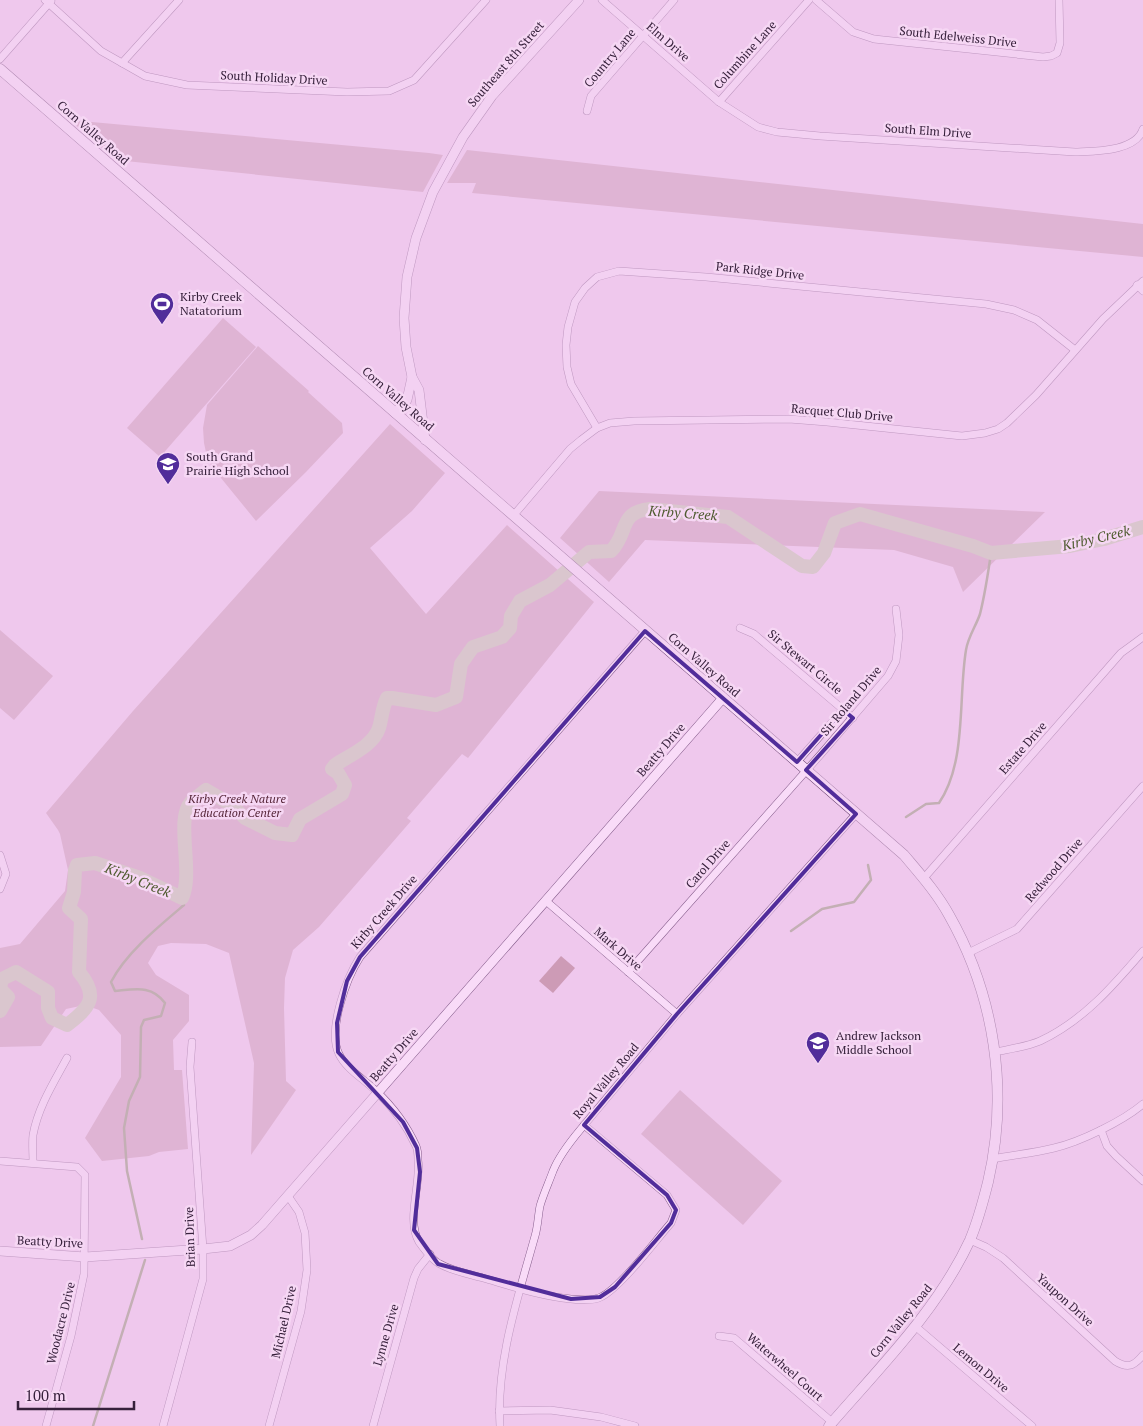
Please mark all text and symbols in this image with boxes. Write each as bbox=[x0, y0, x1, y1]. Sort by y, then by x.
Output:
street label: Southeast 8th Street bbox=[464, 17, 547, 110]
street label: Columbine Lane bbox=[710, 17, 779, 92]
street label: Elm Drive bbox=[644, 19, 693, 65]
street label: South Edelweiss Drive bbox=[899, 23, 1017, 50]
street label: Country Lane bbox=[581, 25, 639, 90]
street label: South Holiday Drive bbox=[220, 67, 328, 88]
street label: Corn Valley Road bbox=[54, 97, 133, 168]
street label: South Elm Drive bbox=[884, 120, 972, 141]
street label: Park Ridge Drive bbox=[715, 258, 805, 283]
place label: Kirby Creek Natatorium bbox=[180, 289, 243, 318]
sports icon: Kirby Creek Natatorium bbox=[149, 291, 175, 325]
street label: Corn Valley Road bbox=[359, 363, 438, 434]
street label: Racquet Club Drive bbox=[790, 401, 894, 424]
place label: South Grand Prairie High School bbox=[186, 449, 290, 478]
school or university icon: South Grand Prairie High School bbox=[155, 451, 181, 485]
water label: Kirby Creek bbox=[647, 501, 718, 524]
water label: Kirby Creek bbox=[1059, 520, 1132, 555]
street label: Sir Stewart Circle bbox=[765, 626, 846, 697]
street label: Corn Valley Road bbox=[665, 629, 744, 700]
street label: Sir Roland Drive bbox=[817, 663, 884, 739]
street label: Estate Drive bbox=[996, 718, 1050, 777]
street label: Beatty Drive bbox=[633, 720, 688, 779]
park label: Kirby Creek Nature Education Center bbox=[187, 791, 286, 820]
street label: Redwood Drive bbox=[1022, 834, 1086, 905]
street label: Carol Drive bbox=[682, 836, 733, 891]
water label: Kirby Creek bbox=[102, 857, 174, 901]
street label: Kirby Creek Drive bbox=[347, 871, 420, 952]
street label: Mark Drive bbox=[591, 924, 645, 974]
street label: Beatty Drive bbox=[366, 1025, 421, 1084]
place label: Andrew Jackson Middle School bbox=[836, 1028, 921, 1057]
school or university icon: Andrew Jackson Middle School bbox=[805, 1030, 831, 1064]
street label: Royal Valley Road bbox=[570, 1040, 642, 1122]
street label: Brian Drive bbox=[181, 1207, 198, 1267]
street label: Beatty Drive bbox=[17, 1232, 83, 1251]
street label: Yaupon Drive bbox=[1034, 1270, 1097, 1329]
street label: Woodacre Drive bbox=[43, 1280, 78, 1366]
street label: Corn Valley Road bbox=[866, 1281, 935, 1361]
street label: Michael Drive bbox=[268, 1284, 299, 1360]
street label: Lynne Drive bbox=[370, 1302, 402, 1368]
street label: Waterwheel Court bbox=[744, 1329, 827, 1404]
street label: Lemon Drive bbox=[950, 1340, 1012, 1395]
scale bar bbox=[18, 1378, 134, 1410]
text: 100 m bbox=[25, 1385, 66, 1405]

